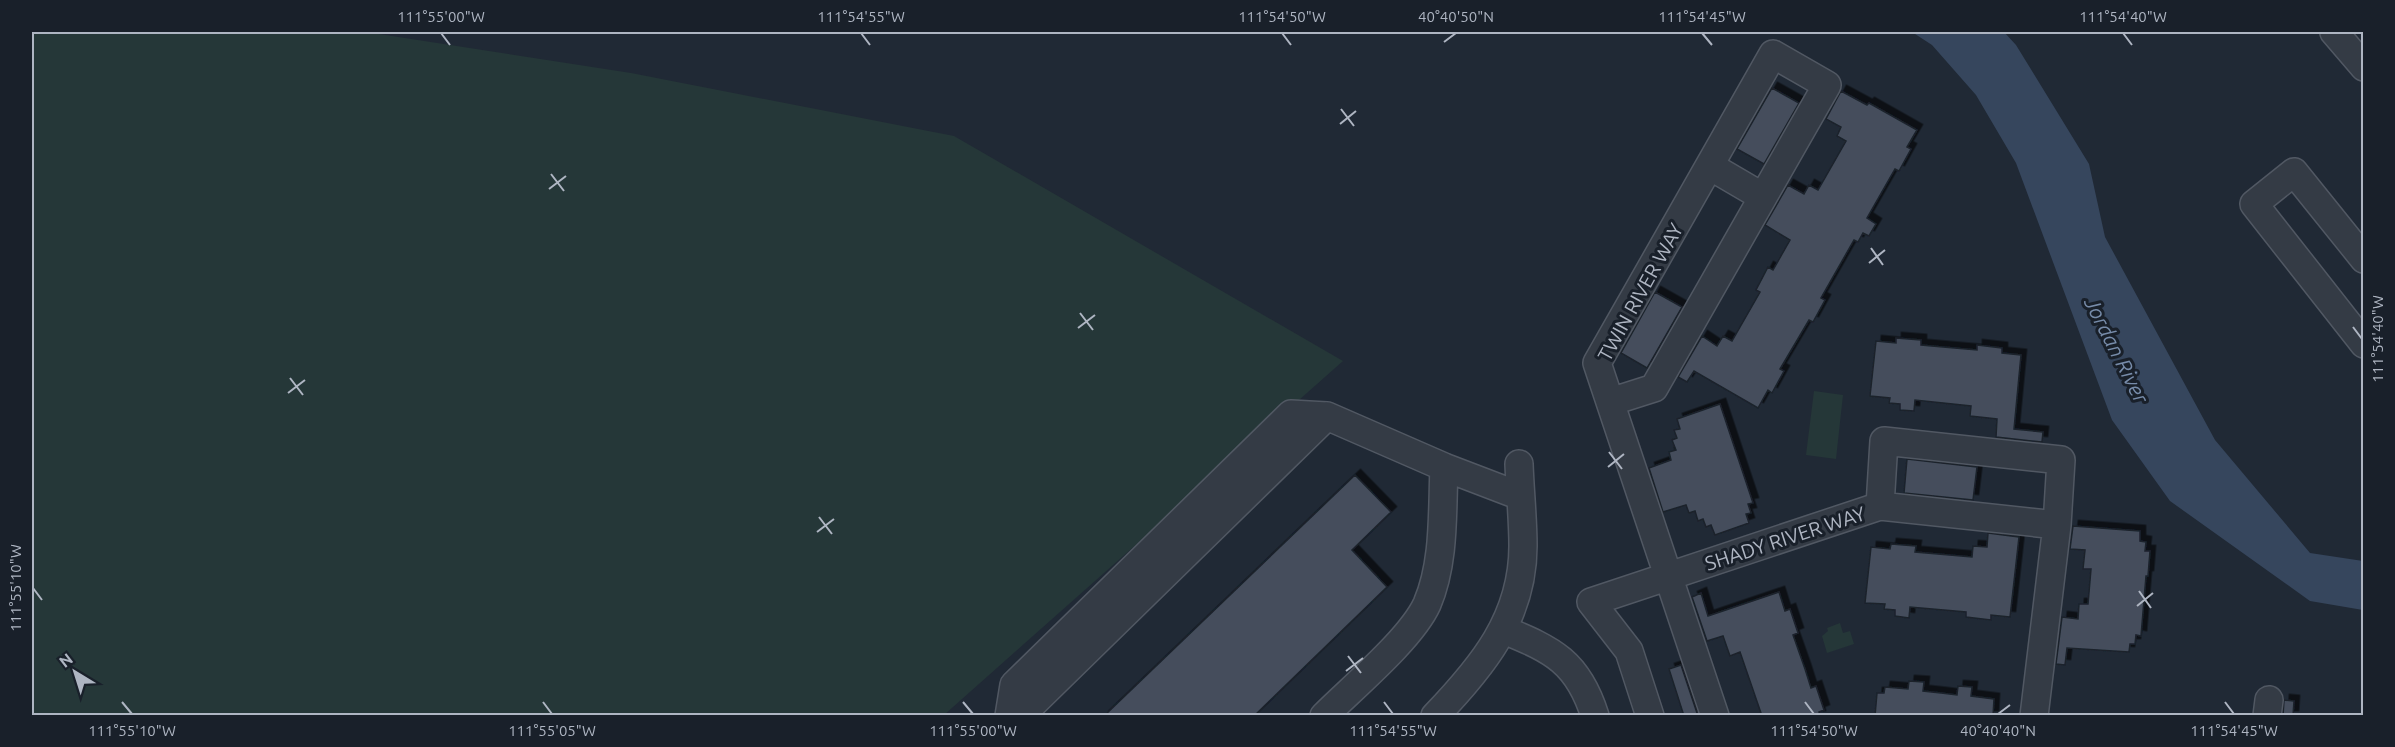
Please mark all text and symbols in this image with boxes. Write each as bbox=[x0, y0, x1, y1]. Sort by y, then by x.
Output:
text: 111°55'00"W bbox=[397, 8, 485, 25]
text: 111°54'55"W bbox=[817, 8, 905, 25]
text: 111°54'50"W bbox=[1238, 8, 1326, 25]
text: 40°40'50"N bbox=[1418, 8, 1494, 25]
text: 111°54'45"W bbox=[1658, 8, 1746, 25]
text: 111°54'40"W bbox=[2079, 8, 2167, 25]
street label: TWIN RIVER WAY bbox=[1593, 219, 1688, 365]
water label: Jordan River bbox=[2080, 292, 2154, 408]
text: 111°54'40"W bbox=[2369, 295, 2386, 383]
street label: SHADY RIVER WAY bbox=[1702, 501, 1868, 575]
text: 111°55'10"W bbox=[7, 544, 24, 632]
north arrow bbox=[45, 642, 105, 702]
text: N bbox=[56, 649, 76, 671]
text: 111°55'10"W bbox=[88, 722, 176, 739]
text: 111°55'05"W bbox=[508, 722, 596, 739]
text: 111°55'00"W bbox=[929, 722, 1017, 739]
text: 111°54'55"W bbox=[1349, 722, 1437, 739]
text: 111°54'50"W bbox=[1770, 722, 1858, 739]
text: 40°40'40"N bbox=[1960, 722, 2036, 739]
text: 111°54'45"W bbox=[2190, 722, 2278, 739]

